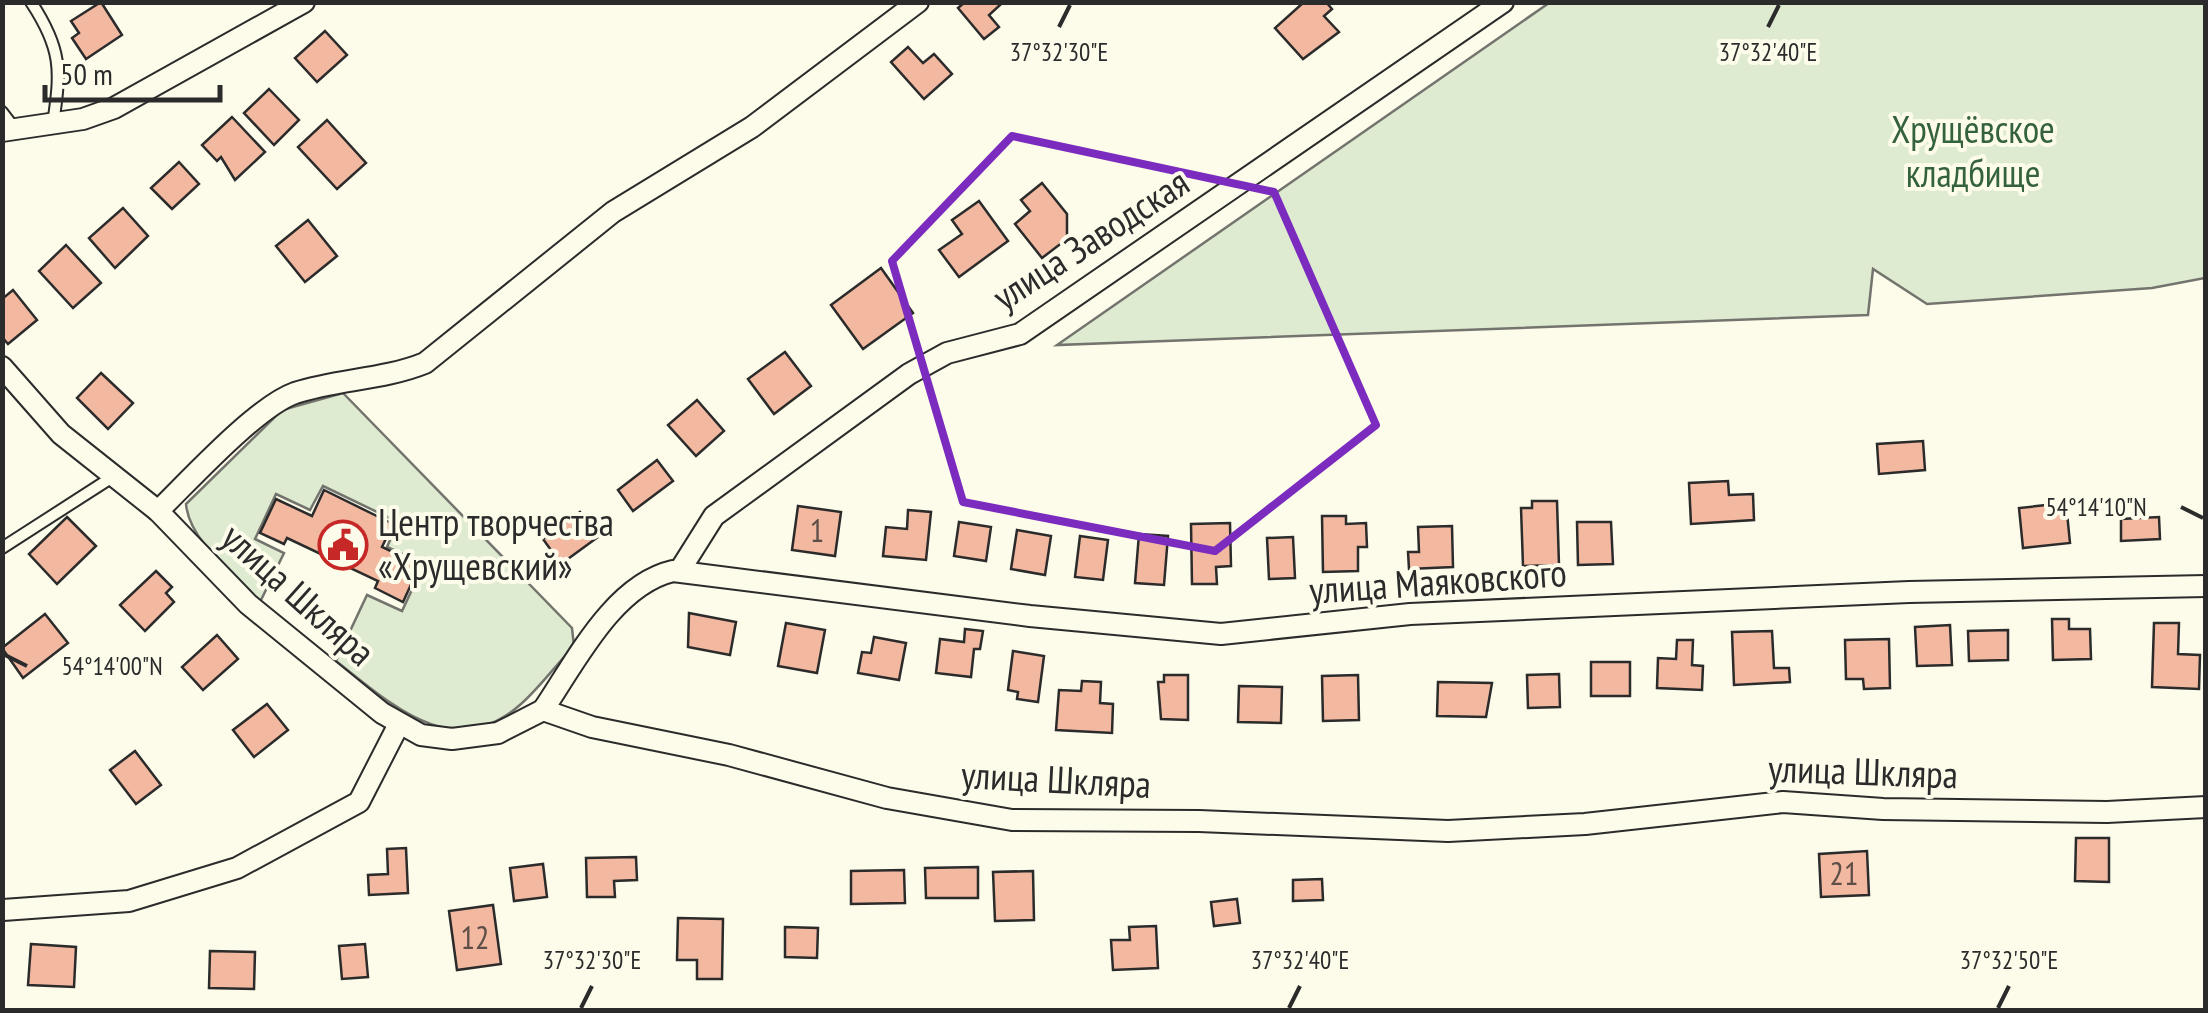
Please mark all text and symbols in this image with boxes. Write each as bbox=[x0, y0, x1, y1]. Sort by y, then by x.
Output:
text: 37°32'30"E bbox=[1010, 36, 1108, 68]
text: 37°32'40"E bbox=[1719, 36, 1817, 68]
scale bar bbox=[45, 40, 220, 102]
text: 50 m bbox=[60, 54, 113, 93]
park label: Хрущёвское кладбище bbox=[1891, 104, 2055, 197]
street label: улица Заводская bbox=[983, 157, 1198, 320]
text: 54°14'10"N bbox=[2045, 491, 2147, 523]
place label: Центр творчества «Хрущевский» bbox=[378, 497, 614, 590]
house number: 1 bbox=[810, 509, 824, 551]
street label: улица Шкляра bbox=[212, 512, 386, 676]
public building icon: Центр творчества «Хрущевский» bbox=[317, 519, 369, 571]
street label: улица Маяковского bbox=[1308, 547, 1568, 614]
text: 54°14'00"N bbox=[61, 650, 163, 682]
street label: улица Шкляра bbox=[1767, 743, 1959, 798]
street label: улица Шкляра bbox=[960, 749, 1152, 808]
house number: 21 bbox=[1830, 852, 1858, 894]
house number: 12 bbox=[461, 916, 489, 958]
text: 37°32'30"E bbox=[543, 944, 641, 976]
text: 37°32'40"E bbox=[1251, 944, 1349, 976]
text: 37°32'50"E bbox=[1960, 944, 2058, 976]

